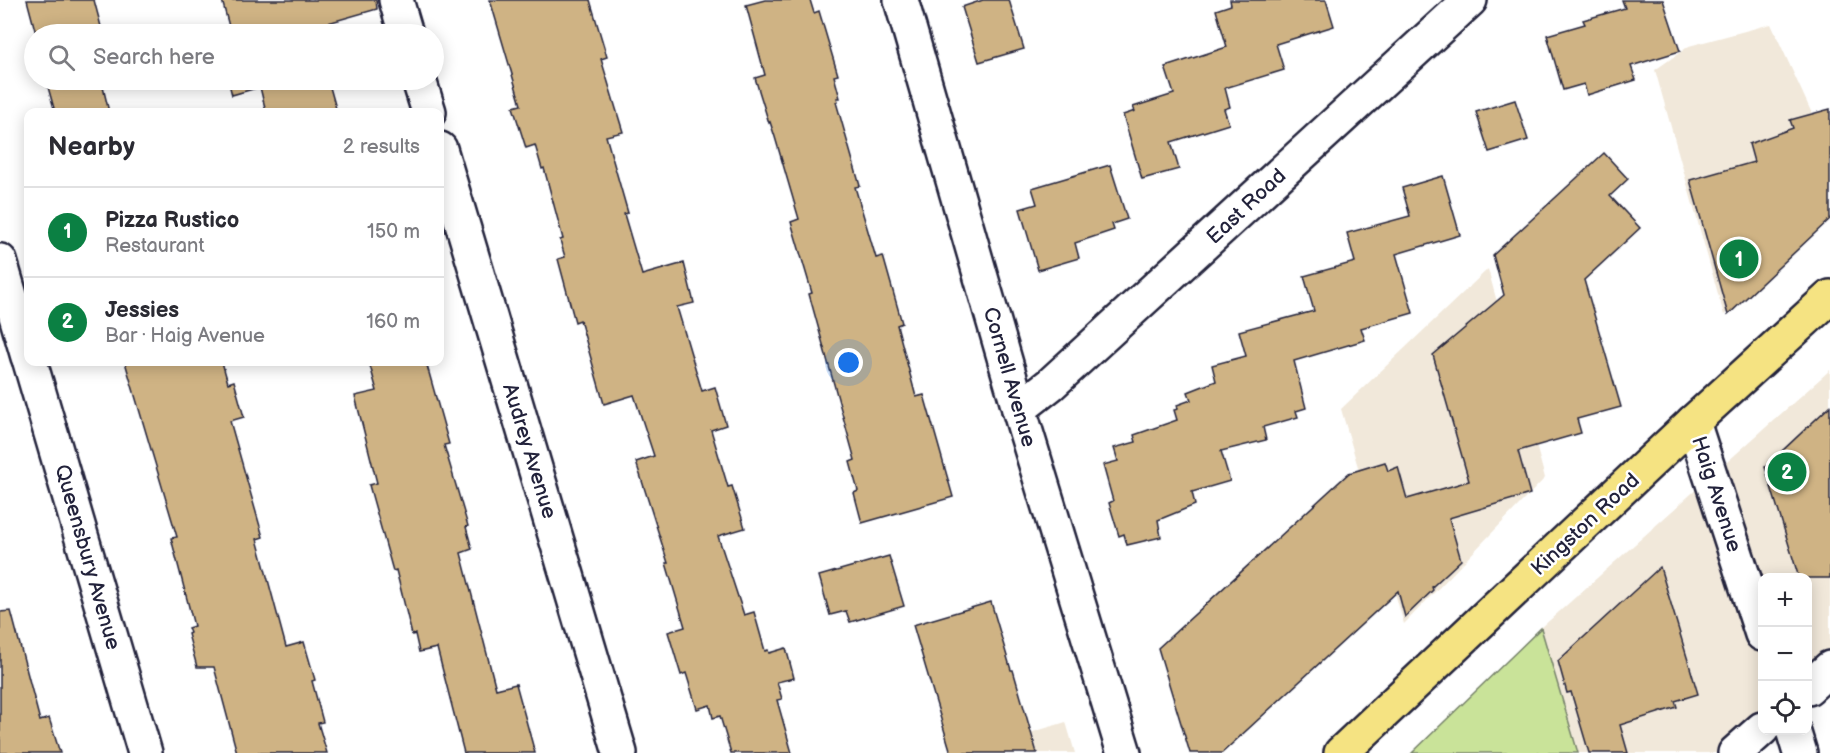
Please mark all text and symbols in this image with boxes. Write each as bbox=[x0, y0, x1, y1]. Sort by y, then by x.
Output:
search box bbox=[24, 24, 444, 90]
icon: search bbox=[45, 41, 78, 74]
text: Search here bbox=[93, 44, 215, 71]
text: Nearby bbox=[48, 132, 135, 163]
text: 2 results bbox=[343, 135, 420, 159]
street label: East Road bbox=[1202, 163, 1291, 249]
text: Pizza Rustico bbox=[105, 207, 239, 234]
text: 1 bbox=[63, 220, 72, 244]
text: 150 m bbox=[367, 220, 420, 244]
text: Restaurant bbox=[105, 234, 205, 258]
pin: 1 bbox=[1720, 236, 1758, 282]
text: Jessies bbox=[105, 297, 179, 324]
street label: Cornell Avenue bbox=[978, 304, 1041, 450]
text: 2 bbox=[62, 310, 73, 334]
text: 160 m bbox=[366, 310, 420, 334]
text: Bar · Haig Avenue bbox=[105, 324, 265, 348]
your location bbox=[834, 348, 863, 377]
street label: Audrey Avenue bbox=[497, 381, 562, 522]
street label: Haig Avenue bbox=[1686, 433, 1747, 555]
pin: 2 bbox=[1768, 450, 1806, 494]
street label: Queensbury Avenue bbox=[49, 462, 126, 653]
street label: Kingston Road bbox=[1526, 468, 1645, 581]
map controls bbox=[1758, 573, 1812, 735]
button: + bbox=[1758, 573, 1812, 627]
button: − bbox=[1758, 627, 1812, 681]
button: locate bbox=[1758, 681, 1812, 735]

